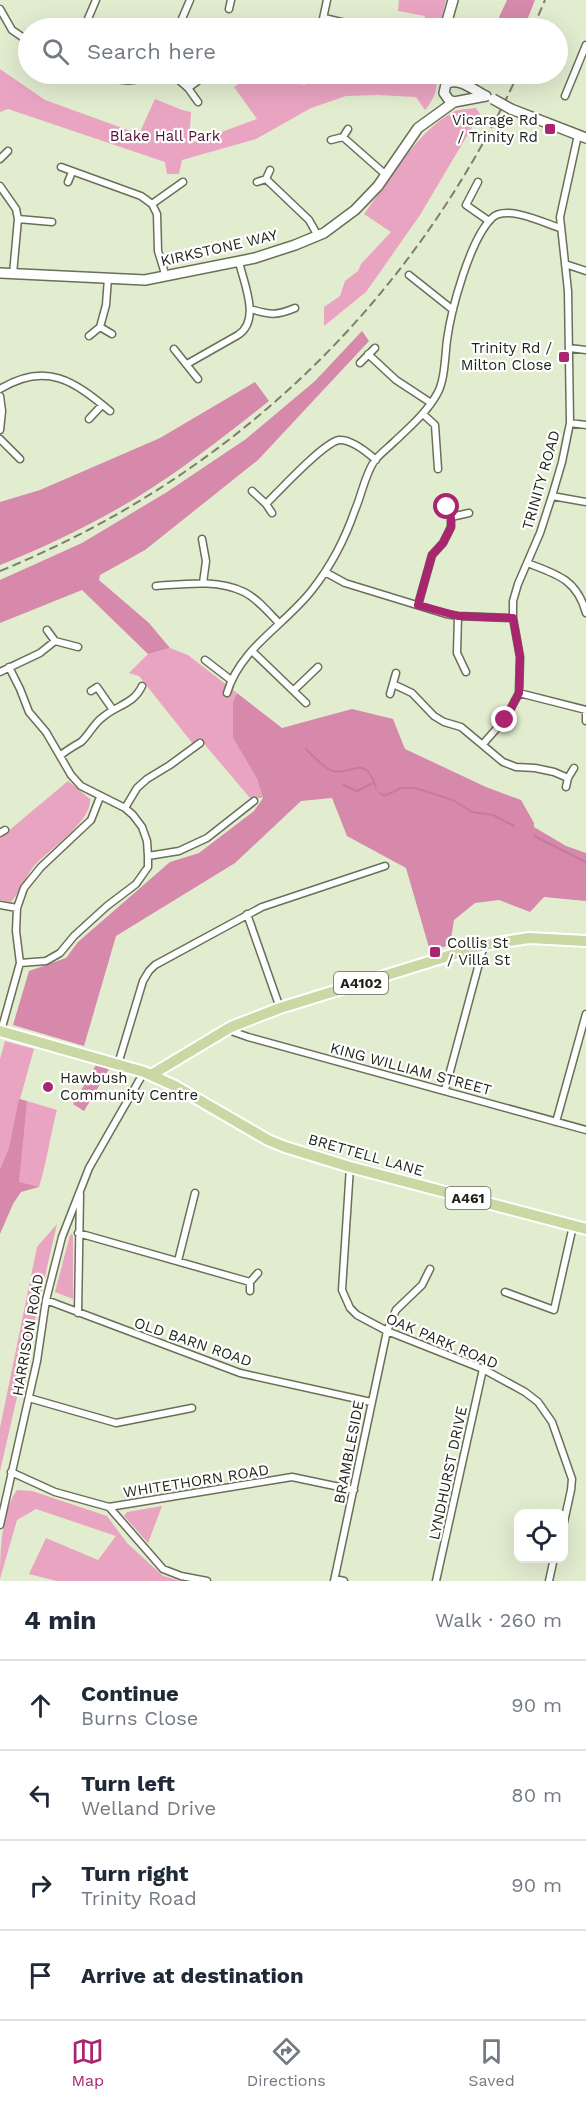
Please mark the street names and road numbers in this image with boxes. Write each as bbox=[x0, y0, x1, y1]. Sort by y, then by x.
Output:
street label: KIRKSTONE WAY bbox=[159, 226, 280, 270]
street label: TRINITY ROAD bbox=[518, 428, 564, 532]
road number: A4102 bbox=[334, 972, 388, 994]
street label: KING WILLIAM STREET bbox=[328, 1039, 494, 1099]
street label: BRETTELL LANE bbox=[306, 1130, 426, 1180]
road number: A461 bbox=[446, 1187, 490, 1209]
street label: HARRISON ROAD bbox=[8, 1272, 48, 1398]
street label: OAK PARK ROAD bbox=[383, 1309, 501, 1373]
street label: OLD BARN ROAD bbox=[132, 1313, 254, 1371]
street label: BRAMBLESIDE bbox=[330, 1399, 368, 1505]
street label: LYNDHURST DRIVE bbox=[425, 1404, 471, 1542]
street label: WHITETHORN ROAD bbox=[122, 1461, 270, 1501]

